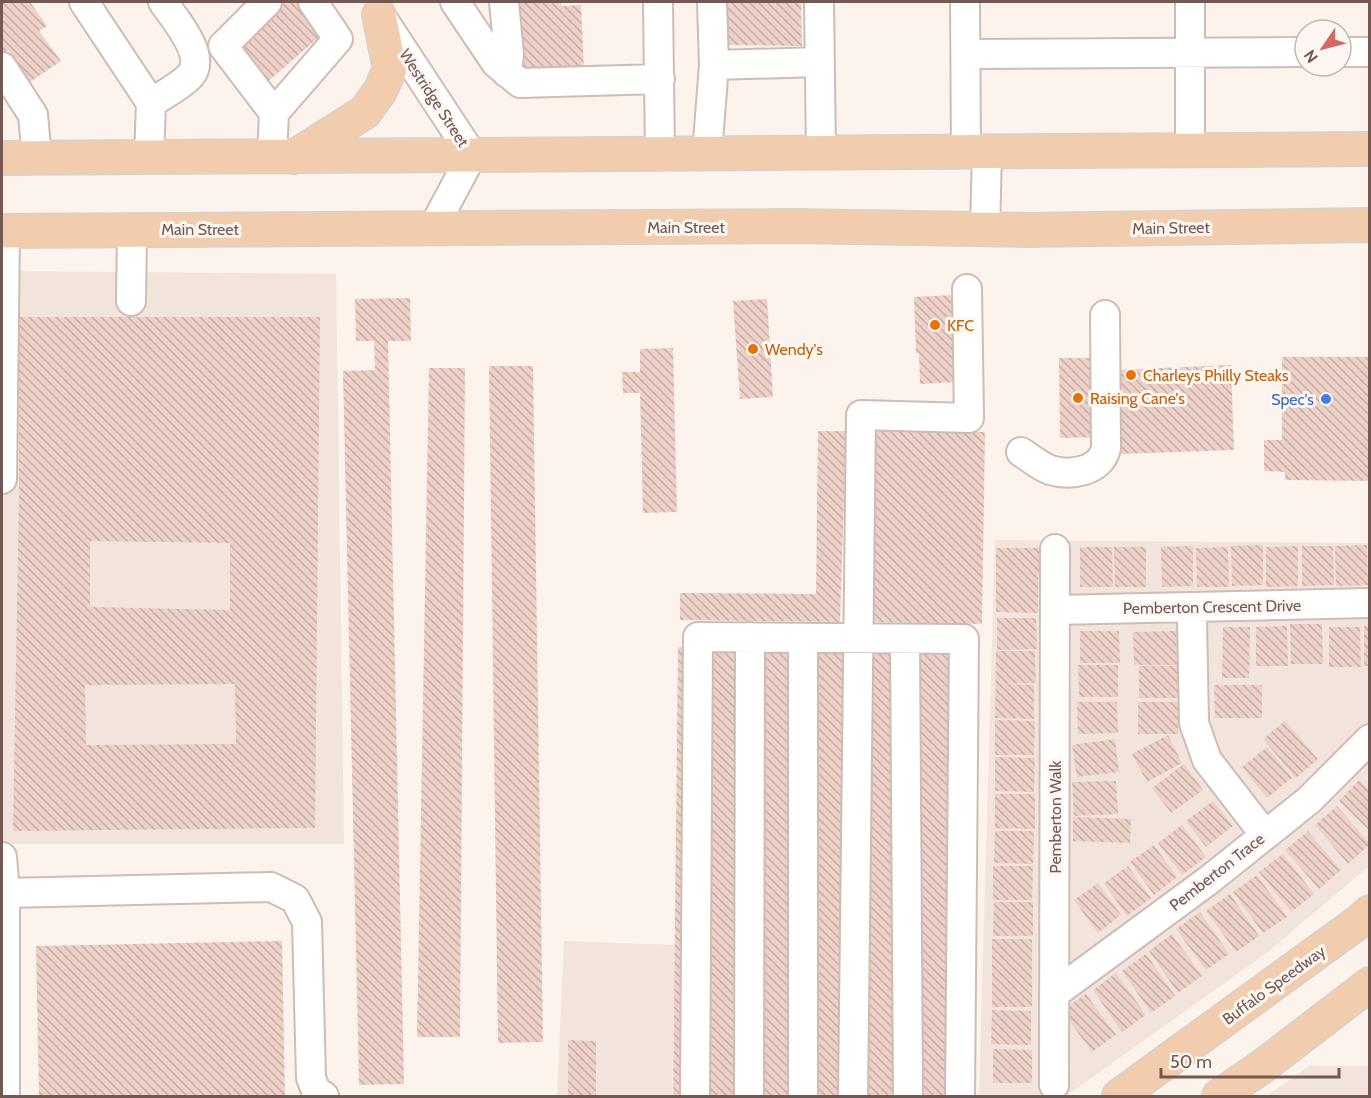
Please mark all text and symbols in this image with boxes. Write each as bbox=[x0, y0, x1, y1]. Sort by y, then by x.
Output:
north arrow bbox=[1293, 18, 1353, 78]
street label: Westridge Street bbox=[395, 45, 473, 151]
text: N bbox=[1300, 46, 1322, 66]
street label: Main Street bbox=[647, 218, 725, 237]
street label: Main Street bbox=[1132, 218, 1211, 238]
street label: Main Street bbox=[161, 220, 239, 239]
place label: KFC bbox=[947, 316, 974, 335]
marker: KFC bbox=[928, 318, 942, 332]
place label: Wendy's bbox=[765, 340, 823, 359]
marker: Wendy's bbox=[746, 342, 760, 356]
place label: Charleys Philly Steaks bbox=[1143, 366, 1289, 385]
marker: Charleys Philly Steaks bbox=[1124, 368, 1138, 382]
place label: Raising Cane's bbox=[1090, 389, 1185, 408]
place label: Spec's bbox=[1271, 390, 1314, 409]
marker: Raising Cane's bbox=[1071, 391, 1085, 405]
marker: Spec's bbox=[1319, 392, 1333, 406]
street label: Pemberton Crescent Drive bbox=[1123, 596, 1301, 618]
street label: Pemberton Walk bbox=[1046, 760, 1065, 874]
street label: Pemberton Trace bbox=[1166, 829, 1268, 915]
street label: Buffalo Speedway bbox=[1219, 941, 1329, 1029]
scale bar bbox=[1161, 1041, 1340, 1079]
text: 50 m bbox=[1170, 1051, 1212, 1073]

